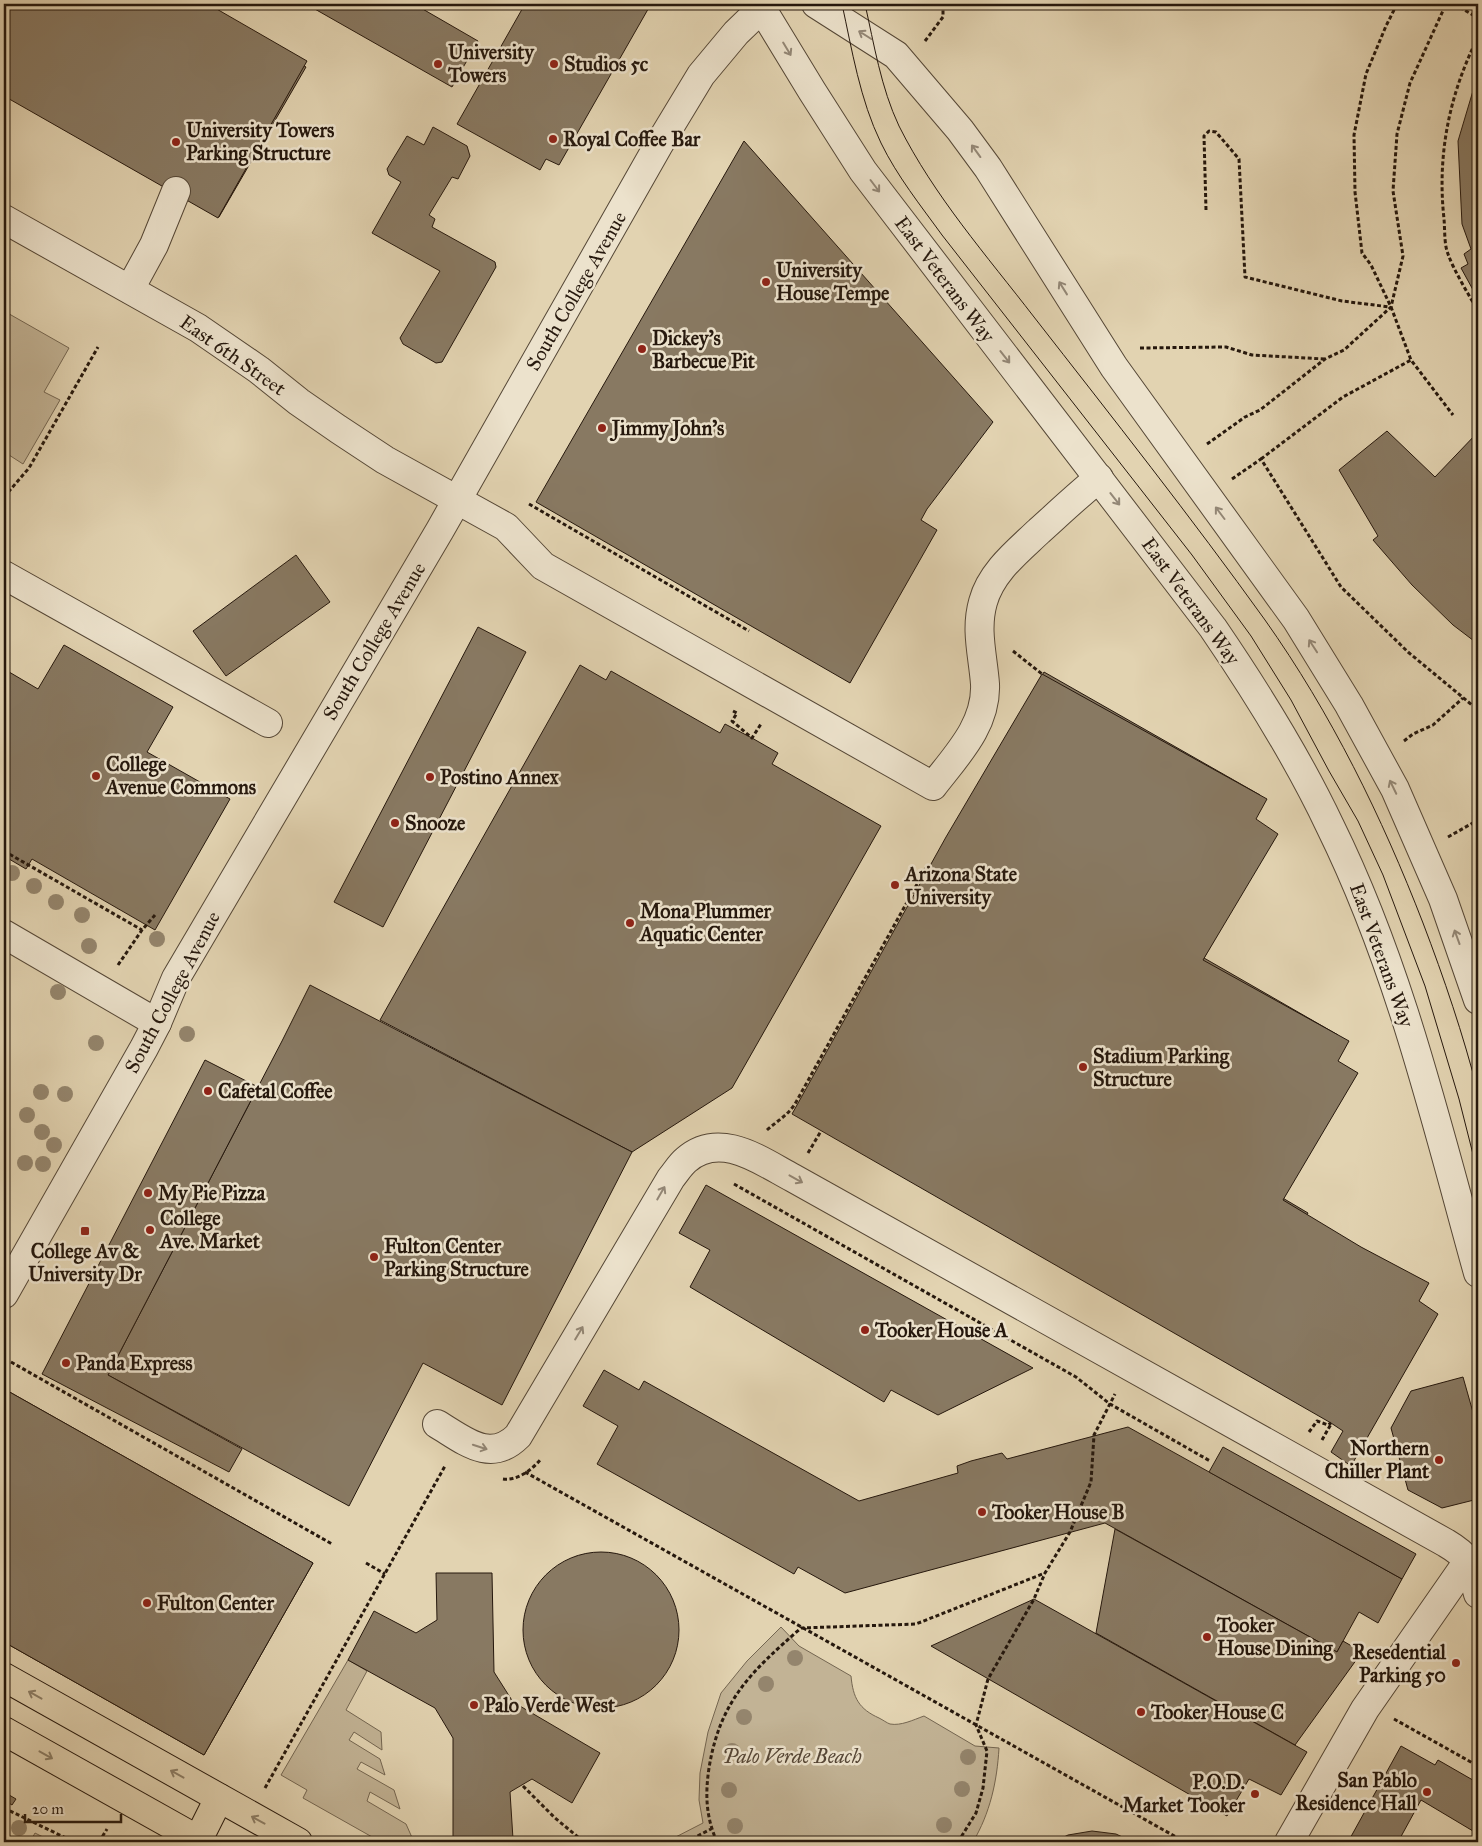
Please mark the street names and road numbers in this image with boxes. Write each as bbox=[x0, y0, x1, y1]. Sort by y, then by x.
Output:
street label: South College Avenue bbox=[521, 207, 632, 375]
street label: East Veterans Way bbox=[890, 211, 1001, 347]
street label: East 6th Street bbox=[175, 310, 291, 400]
street label: East Veterans Way bbox=[1137, 533, 1246, 670]
street label: South College Avenue bbox=[317, 558, 431, 725]
street label: East Veterans Way bbox=[1345, 880, 1419, 1031]
street label: South College Avenue bbox=[119, 907, 226, 1077]

